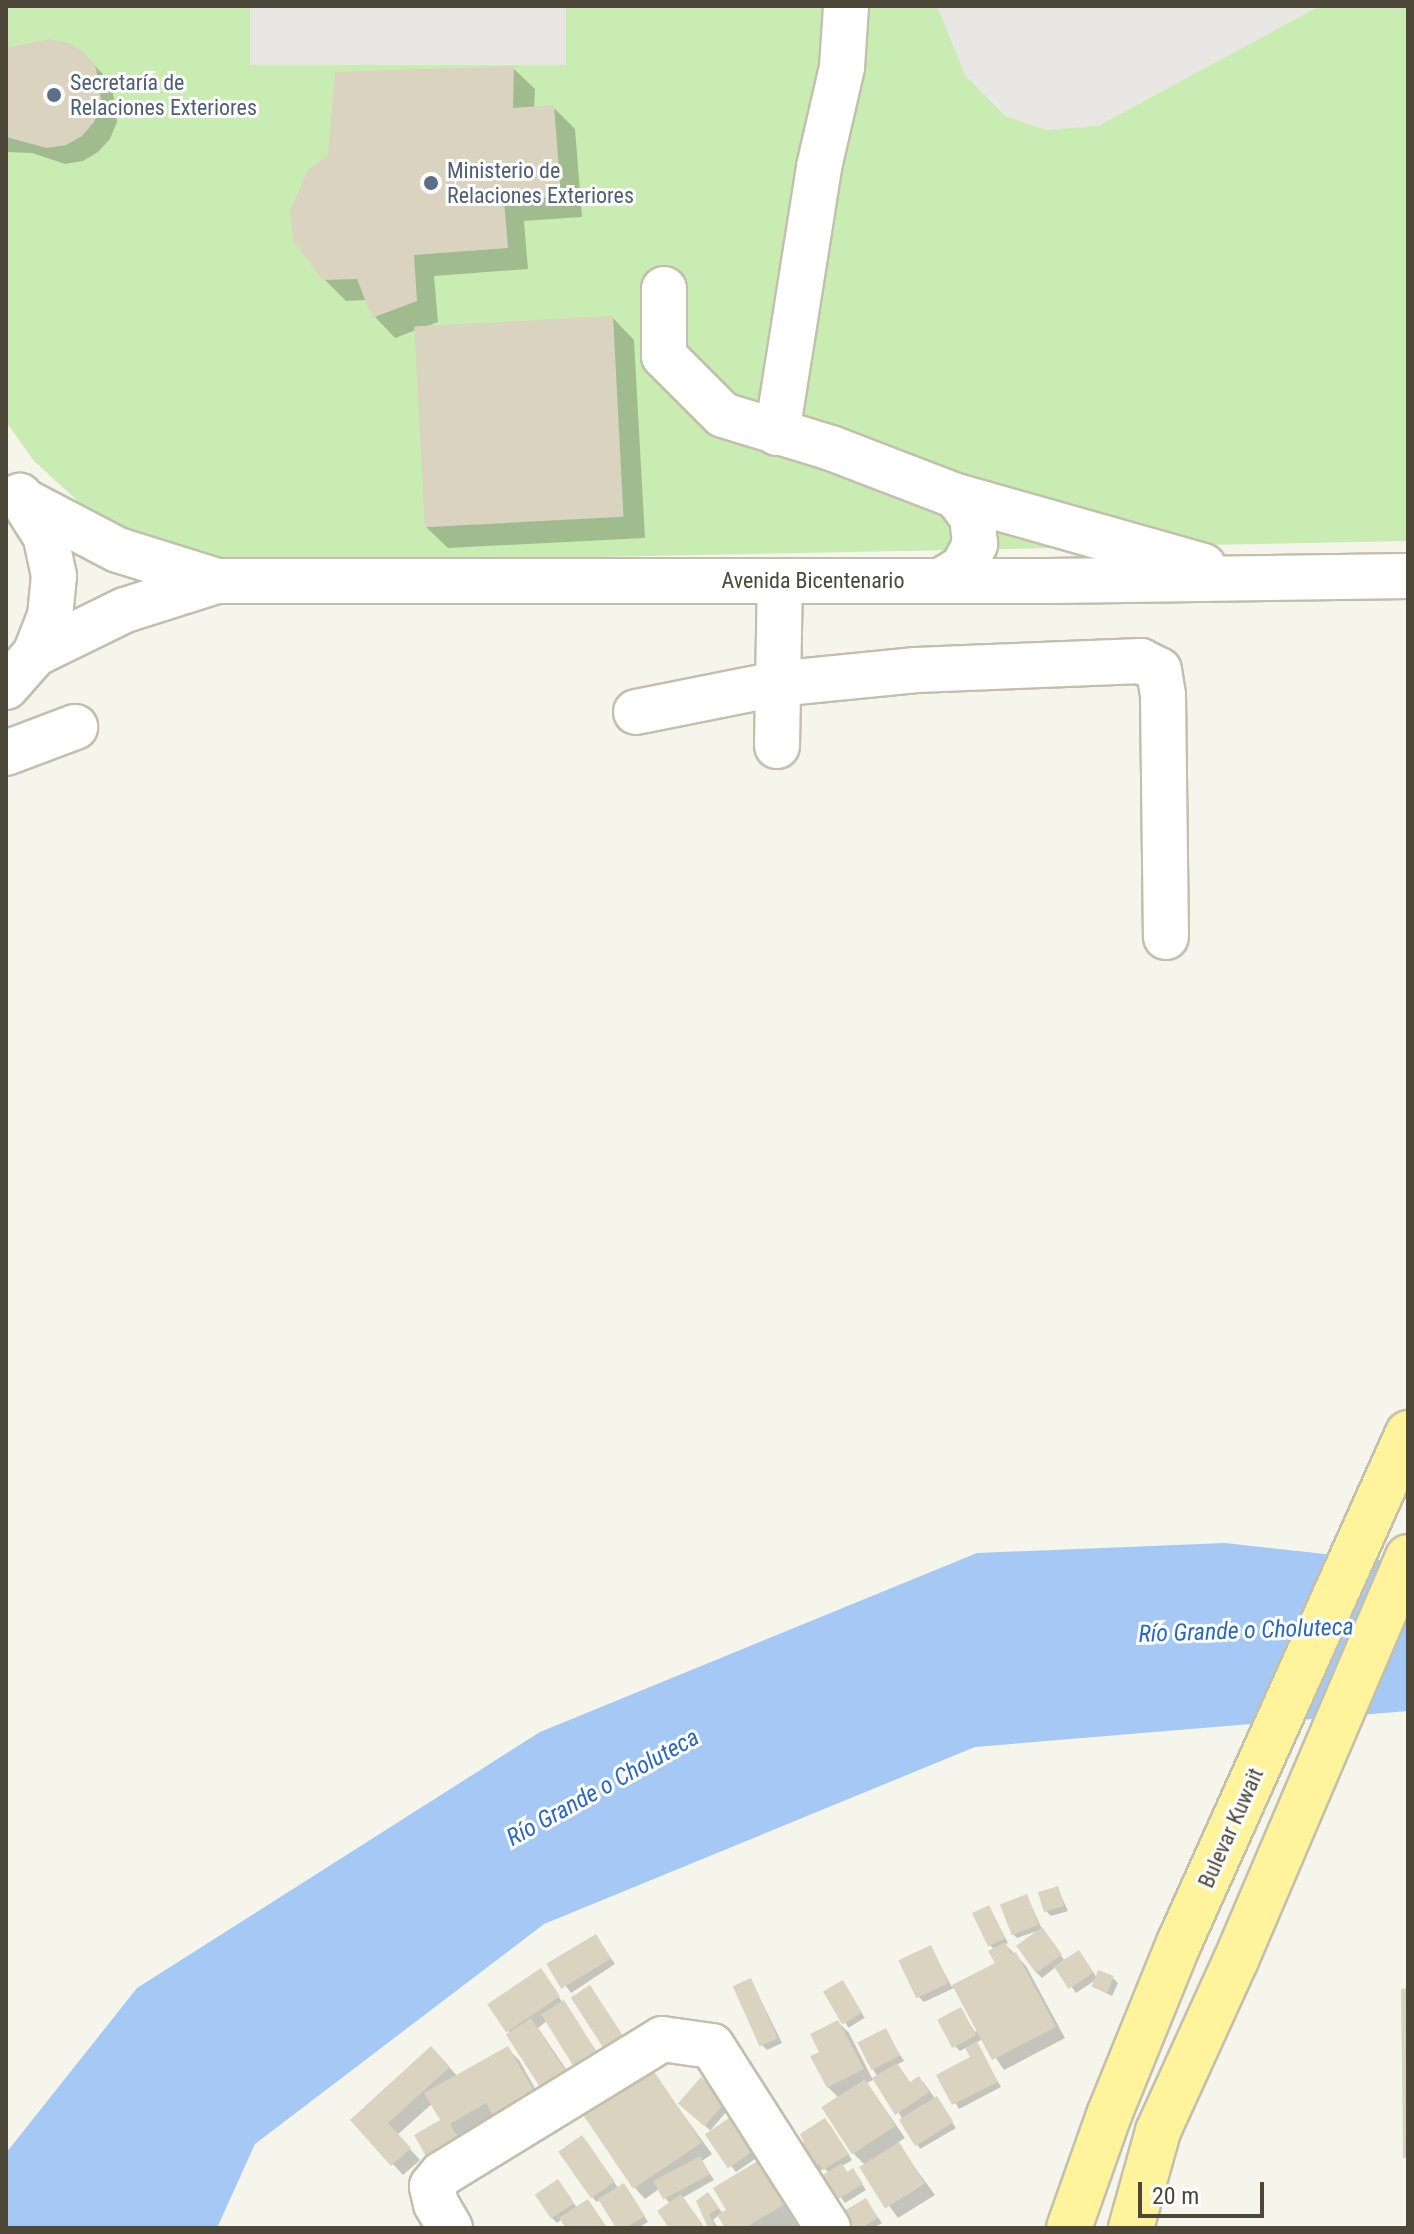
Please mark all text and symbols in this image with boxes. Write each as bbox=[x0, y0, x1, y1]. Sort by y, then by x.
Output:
place label: Secretaría de Relaciones Exteriores bbox=[70, 69, 257, 120]
marker: Secretaría de Relaciones Exteriores bbox=[45, 86, 63, 104]
place label: Ministerio de Relaciones Exteriores bbox=[447, 157, 634, 208]
marker: Ministerio de Relaciones Exteriores bbox=[422, 174, 440, 192]
street label: Avenida Bicentenario bbox=[722, 568, 904, 594]
water label: Río Grande o Choluteca bbox=[1138, 1613, 1354, 1649]
water label: Río Grande o Choluteca bbox=[502, 1723, 704, 1853]
street label: Bulevar Kuwait bbox=[1193, 1764, 1269, 1892]
scale bar bbox=[1142, 2166, 1268, 2216]
text: 20 m bbox=[1152, 2182, 1199, 2210]

